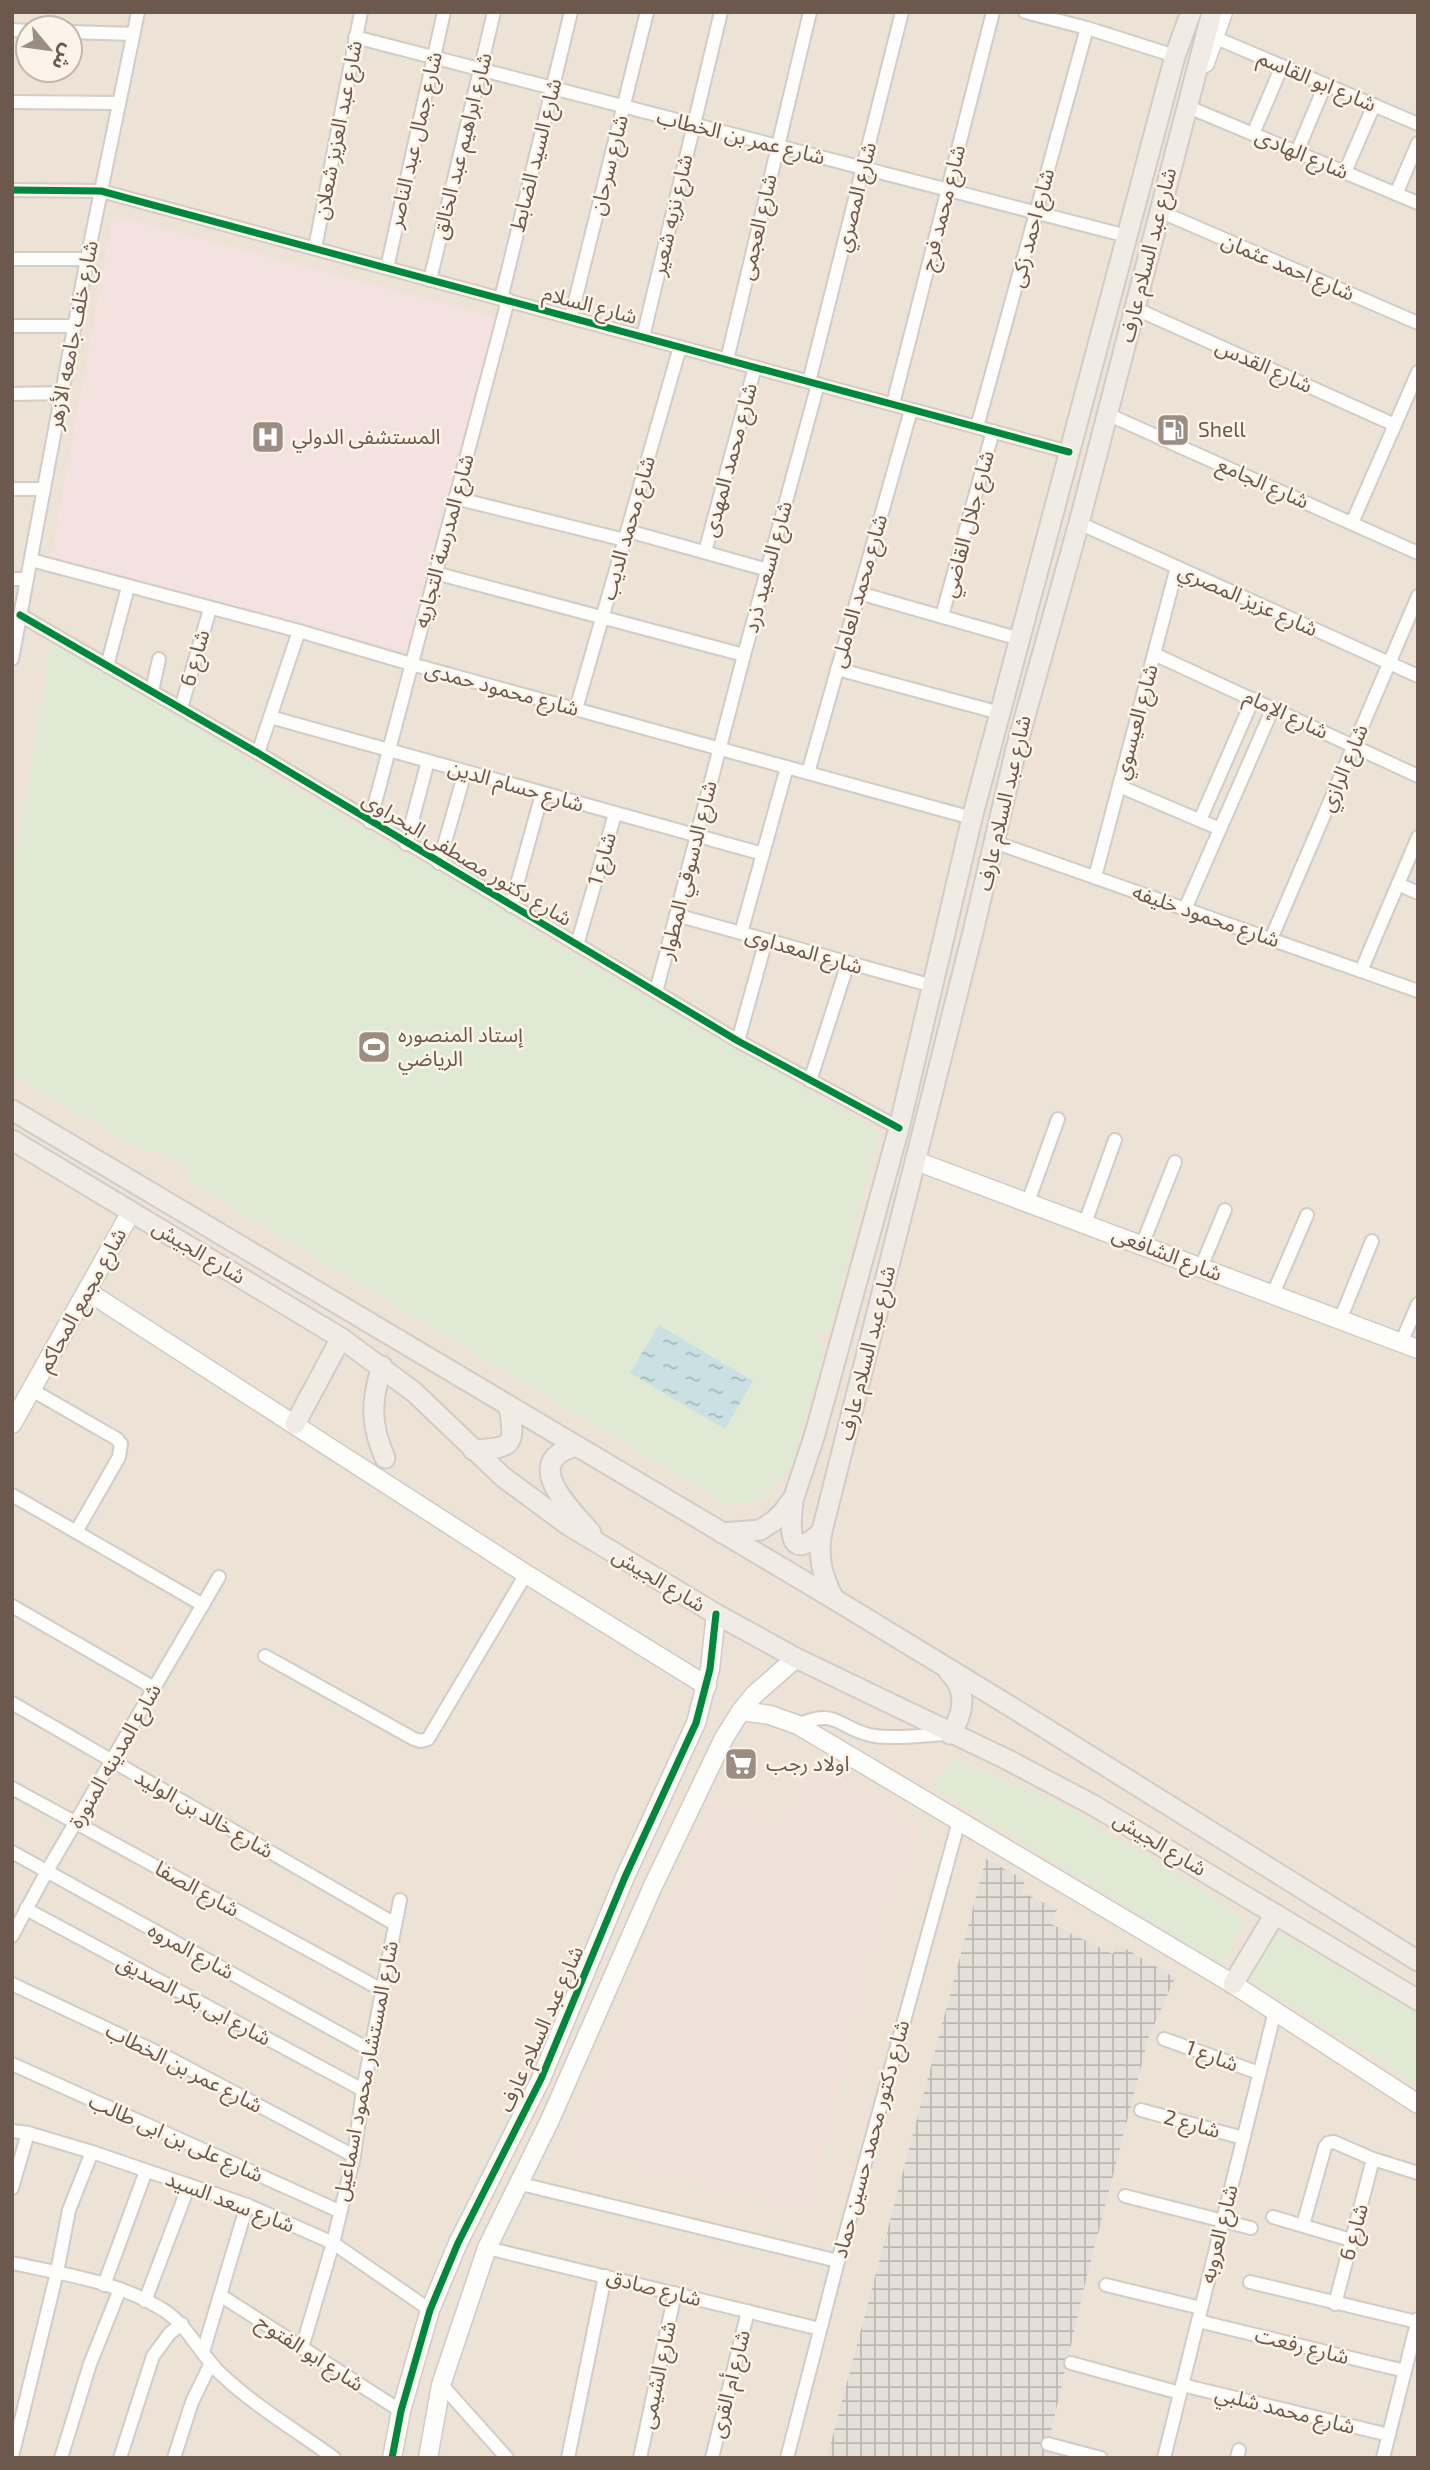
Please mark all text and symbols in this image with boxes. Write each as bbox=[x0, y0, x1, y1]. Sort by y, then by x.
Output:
north arrow bbox=[14, 14, 84, 84]
street label: شارع عبد العزيز شعلان bbox=[307, 38, 370, 222]
text: ش bbox=[48, 41, 81, 74]
street label: شارع ابو القاسم bbox=[1253, 43, 1381, 119]
street label: شارع جمال عبد الناصر bbox=[381, 49, 450, 232]
street label: شارع ابراهيم عبد الخالق bbox=[425, 50, 500, 242]
street label: شارع السيد الضابط bbox=[503, 75, 570, 235]
street label: شارع عمر بن الخطاب bbox=[654, 103, 828, 172]
street label: شارع سرحان bbox=[583, 112, 636, 218]
street label: شارع الهادى bbox=[1251, 122, 1353, 187]
street label: شارع المصري bbox=[829, 139, 885, 255]
street label: شارع محمد فرج bbox=[914, 142, 973, 274]
street label: شارع نزيه شعير bbox=[644, 152, 701, 280]
street label: شارع احمد زكى bbox=[1003, 165, 1062, 291]
street label: شارع عبد السلام عارف bbox=[1113, 165, 1185, 346]
street label: شارع العجمى bbox=[732, 171, 785, 283]
street label: شارع احمد عثمان bbox=[1217, 226, 1359, 309]
street label: شارع خلف جامعه الأزهر bbox=[41, 238, 106, 433]
street label: شارع السلام bbox=[539, 279, 640, 333]
street label: شارع القدس bbox=[1211, 332, 1317, 401]
street label: شارع محمد المهدى bbox=[696, 380, 765, 540]
fuel station icon: Shell bbox=[1154, 411, 1192, 449]
place label: Shell bbox=[1198, 416, 1246, 441]
hospital icon: المستشفى الدولي bbox=[249, 418, 287, 456]
place label: المستشفى الدولي bbox=[292, 423, 441, 453]
street label: شارع جلال القاضي bbox=[935, 447, 1003, 601]
street label: شارع الجامع bbox=[1212, 450, 1313, 517]
street label: شارع المدرسة التجاريه bbox=[407, 451, 482, 631]
street label: شارع محمد الديب bbox=[594, 453, 663, 604]
street label: شارع السعيد ذرد bbox=[737, 498, 800, 636]
street label: شارع محمد العاملى bbox=[824, 511, 895, 671]
street label: شارع عزيز المصري bbox=[1173, 557, 1322, 645]
street label: شارع 6 bbox=[174, 626, 217, 690]
street label: شارع محمود حمدى bbox=[422, 655, 582, 724]
street label: شارع العيسوي bbox=[1107, 661, 1167, 783]
street label: شارع الإمام bbox=[1238, 682, 1333, 748]
street label: شارع عبد السلام عارف bbox=[970, 712, 1040, 894]
street label: شارع الرازي bbox=[1313, 720, 1377, 817]
street label: شارع حسام الدين bbox=[444, 753, 587, 821]
street label: شارع الدسوقي المطوار bbox=[652, 778, 726, 964]
street label: شارع دكتور مصطفى البحراوى bbox=[356, 785, 577, 934]
street label: شارع 1 bbox=[581, 829, 624, 889]
street label: شارع محمود خليفه bbox=[1128, 878, 1283, 955]
street label: شارع المعداوى bbox=[742, 921, 866, 982]
place label: إستاد المنصوره الرياضي bbox=[398, 1021, 524, 1075]
sports icon: إستاد المنصوره الرياضي bbox=[355, 1028, 393, 1066]
street label: شارع الجيش bbox=[147, 1213, 251, 1292]
street label: شارع الشافعى bbox=[1108, 1220, 1226, 1289]
street label: شارع مجمع المحاكم bbox=[31, 1223, 134, 1377]
street label: شارع عبد السلام عارف bbox=[832, 1263, 904, 1444]
street label: شارع الجيش bbox=[607, 1541, 711, 1620]
street label: شارع المدينه المنورة bbox=[62, 1678, 169, 1834]
supermarket icon: اولاد رجب bbox=[722, 1745, 760, 1783]
place label: اولاد رجب bbox=[766, 1750, 850, 1776]
street label: شارع خالد بن الوليد bbox=[129, 1763, 279, 1866]
street label: شارع الجيش bbox=[1108, 1805, 1212, 1884]
street label: شارع الصفا bbox=[149, 1854, 244, 1925]
street label: شارع المروه bbox=[142, 1916, 239, 1987]
street label: شارع المستشار محمود اسماعيل bbox=[327, 1938, 406, 2204]
street label: شارع عبد السلام عارف bbox=[492, 1941, 592, 2117]
street label: شارع ابى بكر الصديق bbox=[112, 1948, 276, 2053]
street label: شارع عمر بن الخطاب bbox=[100, 2016, 267, 2121]
street label: شارع دكتور محمد حسين حماد bbox=[826, 2017, 917, 2261]
street label: شارع 1 bbox=[1182, 2034, 1242, 2079]
street label: شارع على بن ابى طالب bbox=[84, 2087, 267, 2190]
street label: شارع 2 bbox=[1160, 2103, 1223, 2146]
street label: شارع سعد السيد bbox=[161, 2165, 299, 2240]
street label: شارع العروبه bbox=[1193, 2182, 1246, 2286]
street label: شارع 6 bbox=[1333, 2201, 1376, 2264]
street label: شارع صادق bbox=[603, 2263, 704, 2314]
street label: شارع ابو الفتوح bbox=[250, 2308, 369, 2399]
street label: شارع الشيمى bbox=[633, 2319, 684, 2432]
street label: شارع رفعت bbox=[1252, 2321, 1352, 2372]
street label: شارع أم القرى bbox=[703, 2327, 759, 2441]
street label: شارع محمد شلبي bbox=[1212, 2379, 1358, 2443]

